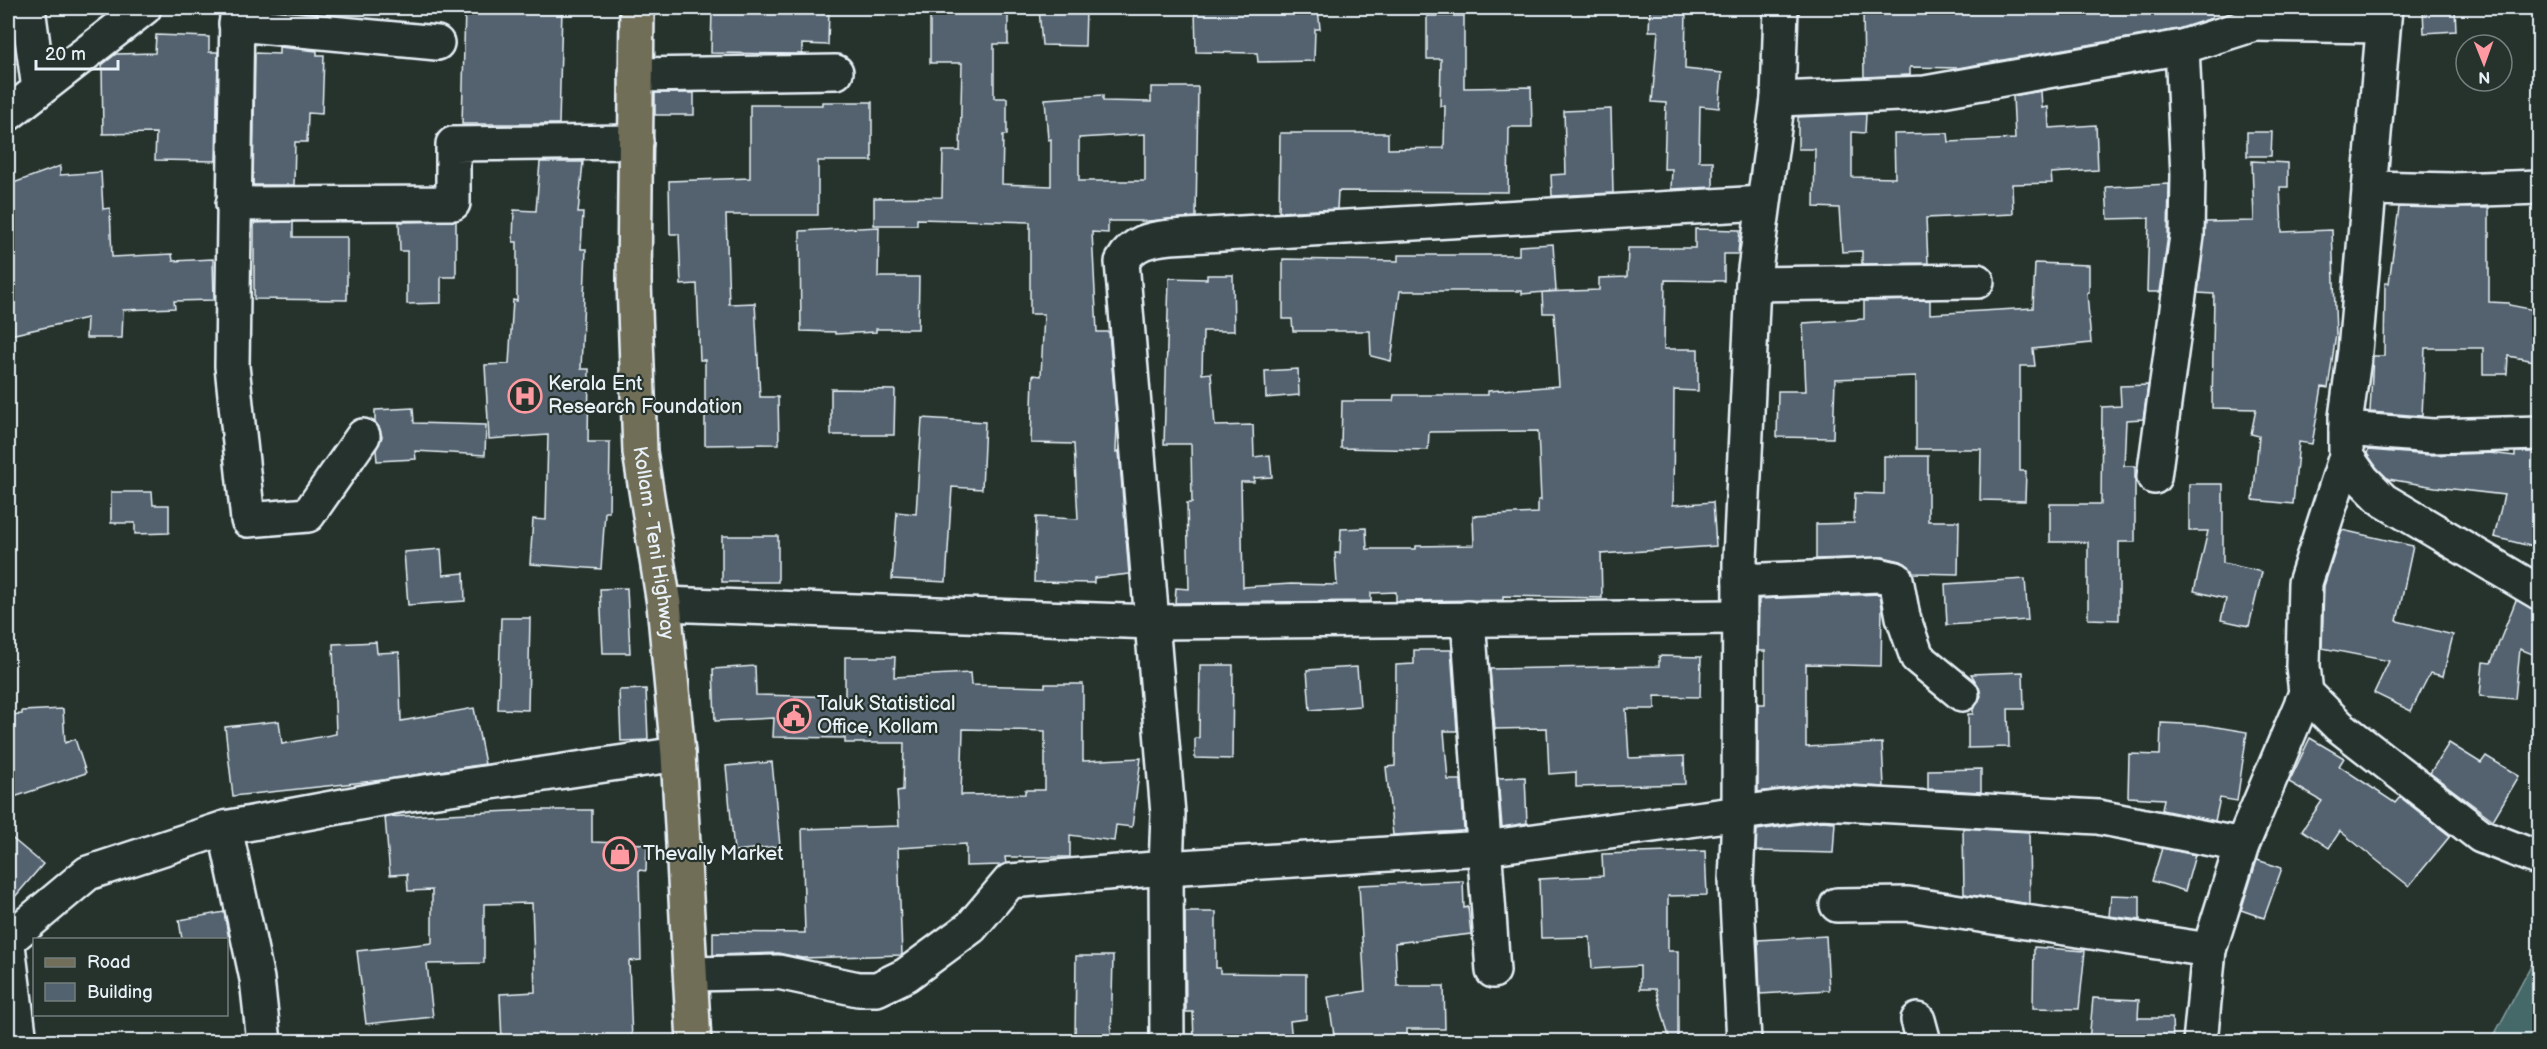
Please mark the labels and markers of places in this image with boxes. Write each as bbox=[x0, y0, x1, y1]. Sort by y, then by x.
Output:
place label: Kerala Ent Research Foundation bbox=[548, 372, 742, 419]
hospital icon: Kerala Ent Research Foundation bbox=[507, 378, 543, 414]
place label: Taluk Statistical Office, Kollam bbox=[817, 692, 956, 739]
public building icon: Taluk Statistical Office, Kollam bbox=[776, 698, 812, 734]
shop icon: Thevally Market bbox=[602, 836, 638, 872]
place label: Thevally Market bbox=[643, 842, 783, 866]

